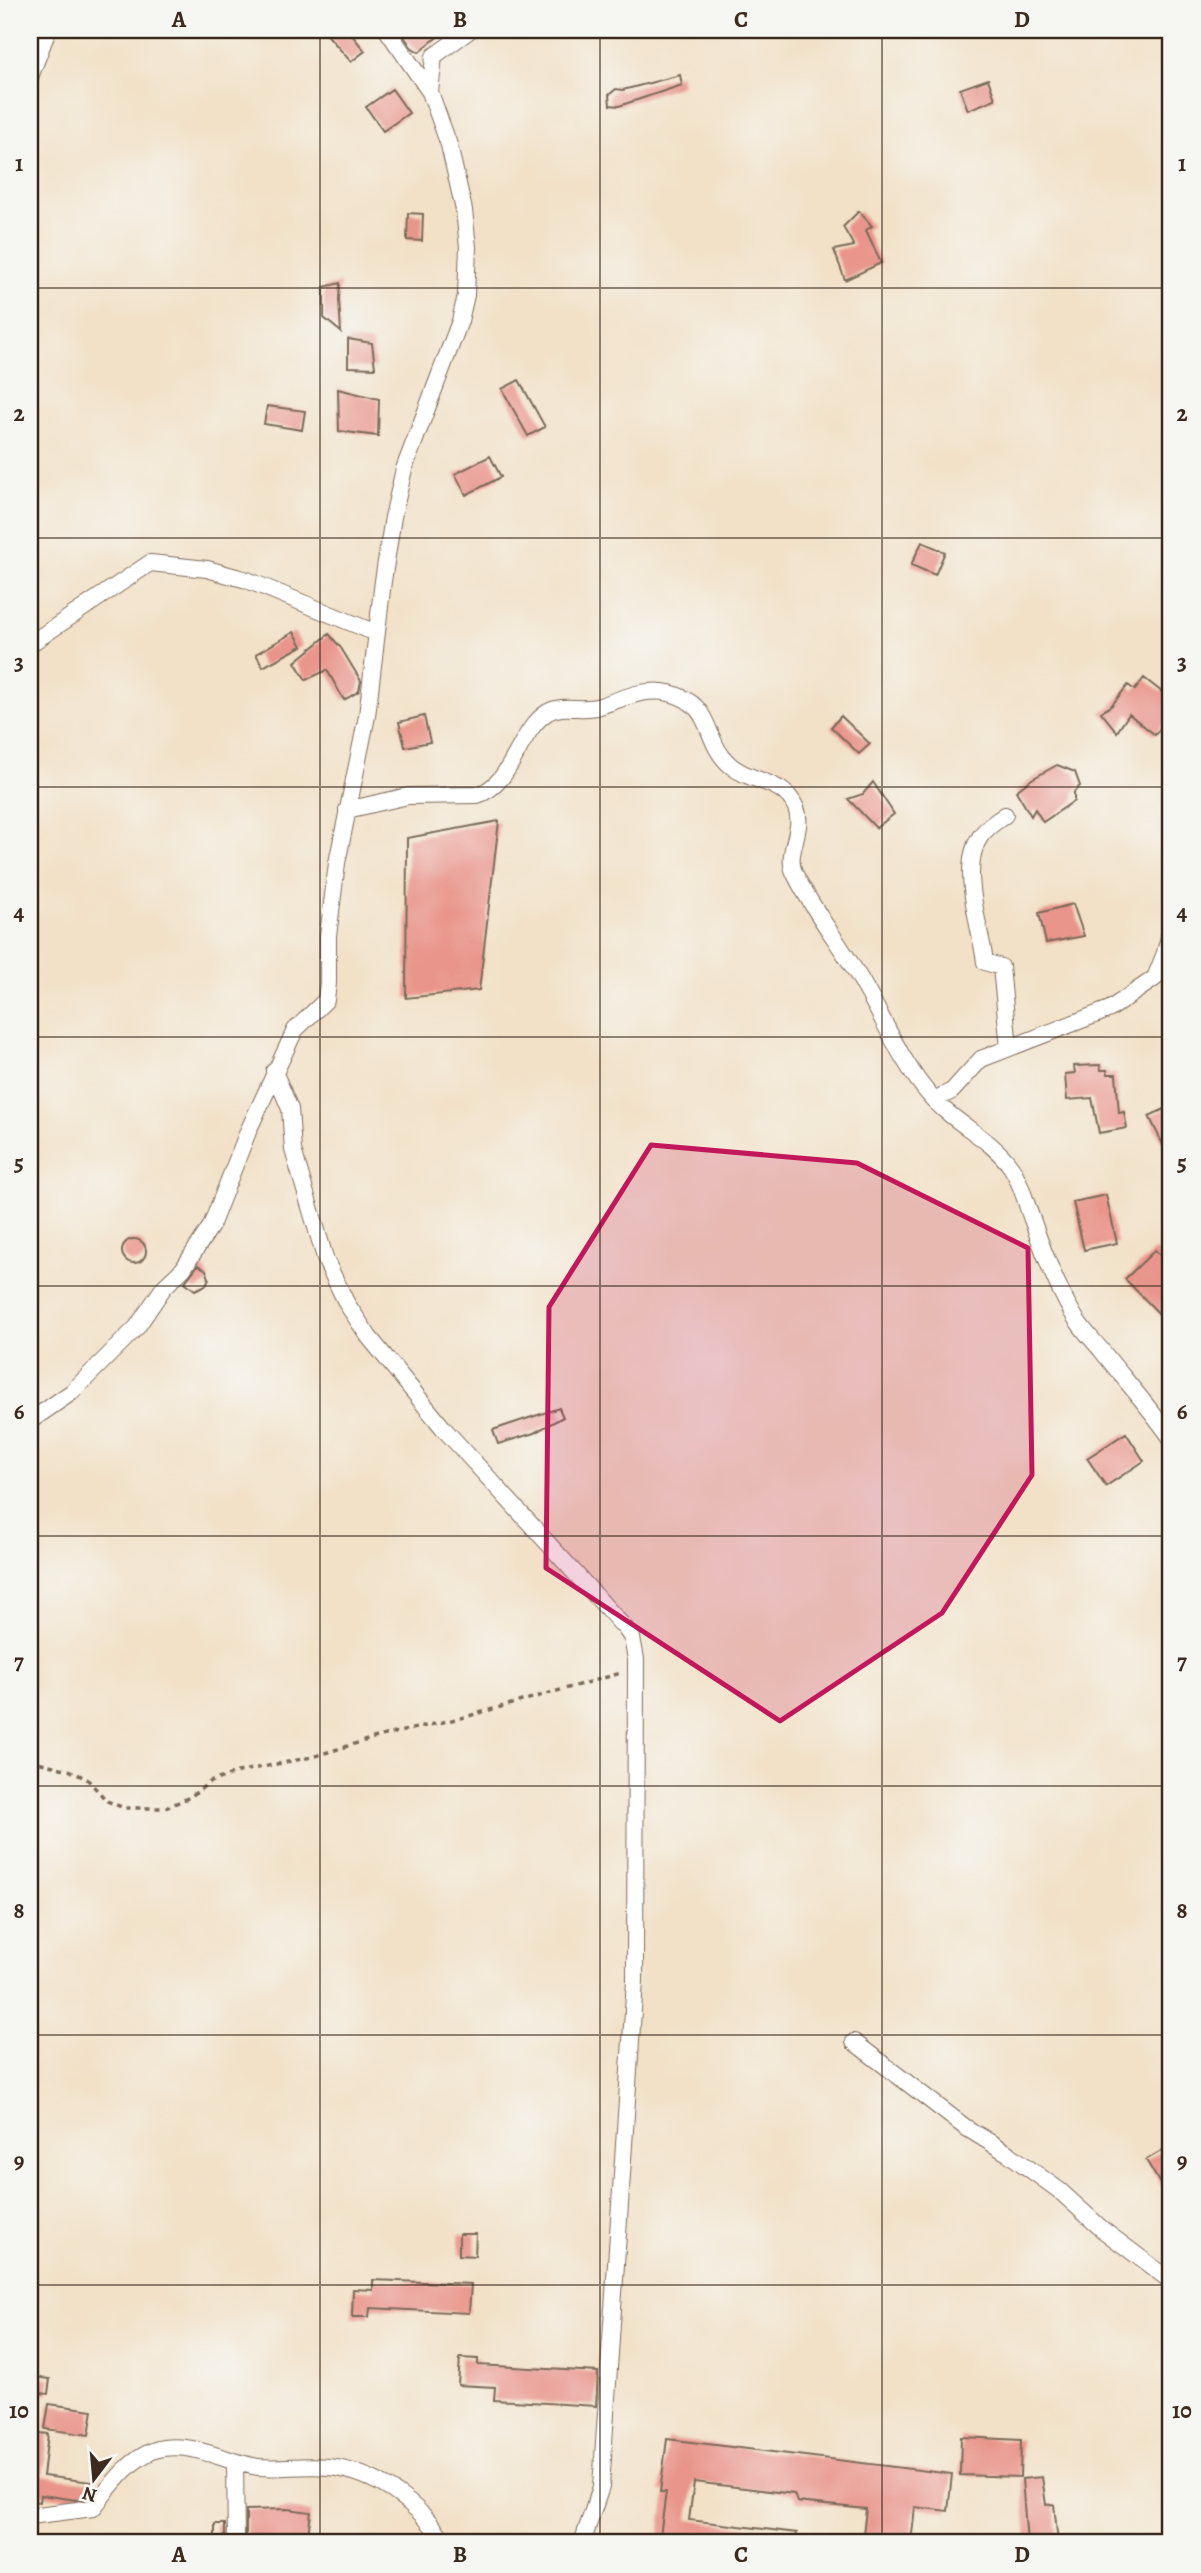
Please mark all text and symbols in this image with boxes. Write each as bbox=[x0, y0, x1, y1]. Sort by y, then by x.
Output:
text: A bbox=[171, 4, 187, 35]
text: B bbox=[453, 4, 467, 35]
text: C bbox=[734, 4, 748, 35]
text: D bbox=[1014, 4, 1030, 35]
text: 1 bbox=[15, 148, 23, 179]
text: 1 bbox=[1178, 148, 1186, 179]
text: 2 bbox=[13, 398, 25, 429]
text: 2 bbox=[1176, 398, 1188, 429]
text: 3 bbox=[14, 647, 24, 678]
text: 3 bbox=[1177, 647, 1187, 678]
text: 4 bbox=[14, 897, 25, 928]
text: 4 bbox=[1177, 897, 1188, 928]
text: 5 bbox=[14, 1147, 24, 1178]
text: 5 bbox=[1177, 1147, 1187, 1178]
text: 6 bbox=[14, 1396, 25, 1427]
text: 6 bbox=[1177, 1396, 1188, 1427]
text: 7 bbox=[14, 1646, 24, 1677]
text: 7 bbox=[1177, 1646, 1187, 1677]
text: 8 bbox=[13, 1895, 25, 1926]
text: 8 bbox=[1176, 1895, 1188, 1926]
text: 9 bbox=[14, 2145, 24, 2176]
text: 9 bbox=[1177, 2145, 1187, 2176]
text: 10 bbox=[9, 2395, 29, 2426]
text: 10 bbox=[1172, 2395, 1192, 2426]
north arrow bbox=[60, 2444, 130, 2514]
text: N bbox=[79, 2480, 100, 2509]
text: A bbox=[171, 2539, 187, 2570]
text: B bbox=[453, 2539, 467, 2570]
text: C bbox=[734, 2539, 748, 2570]
text: D bbox=[1014, 2539, 1030, 2570]

